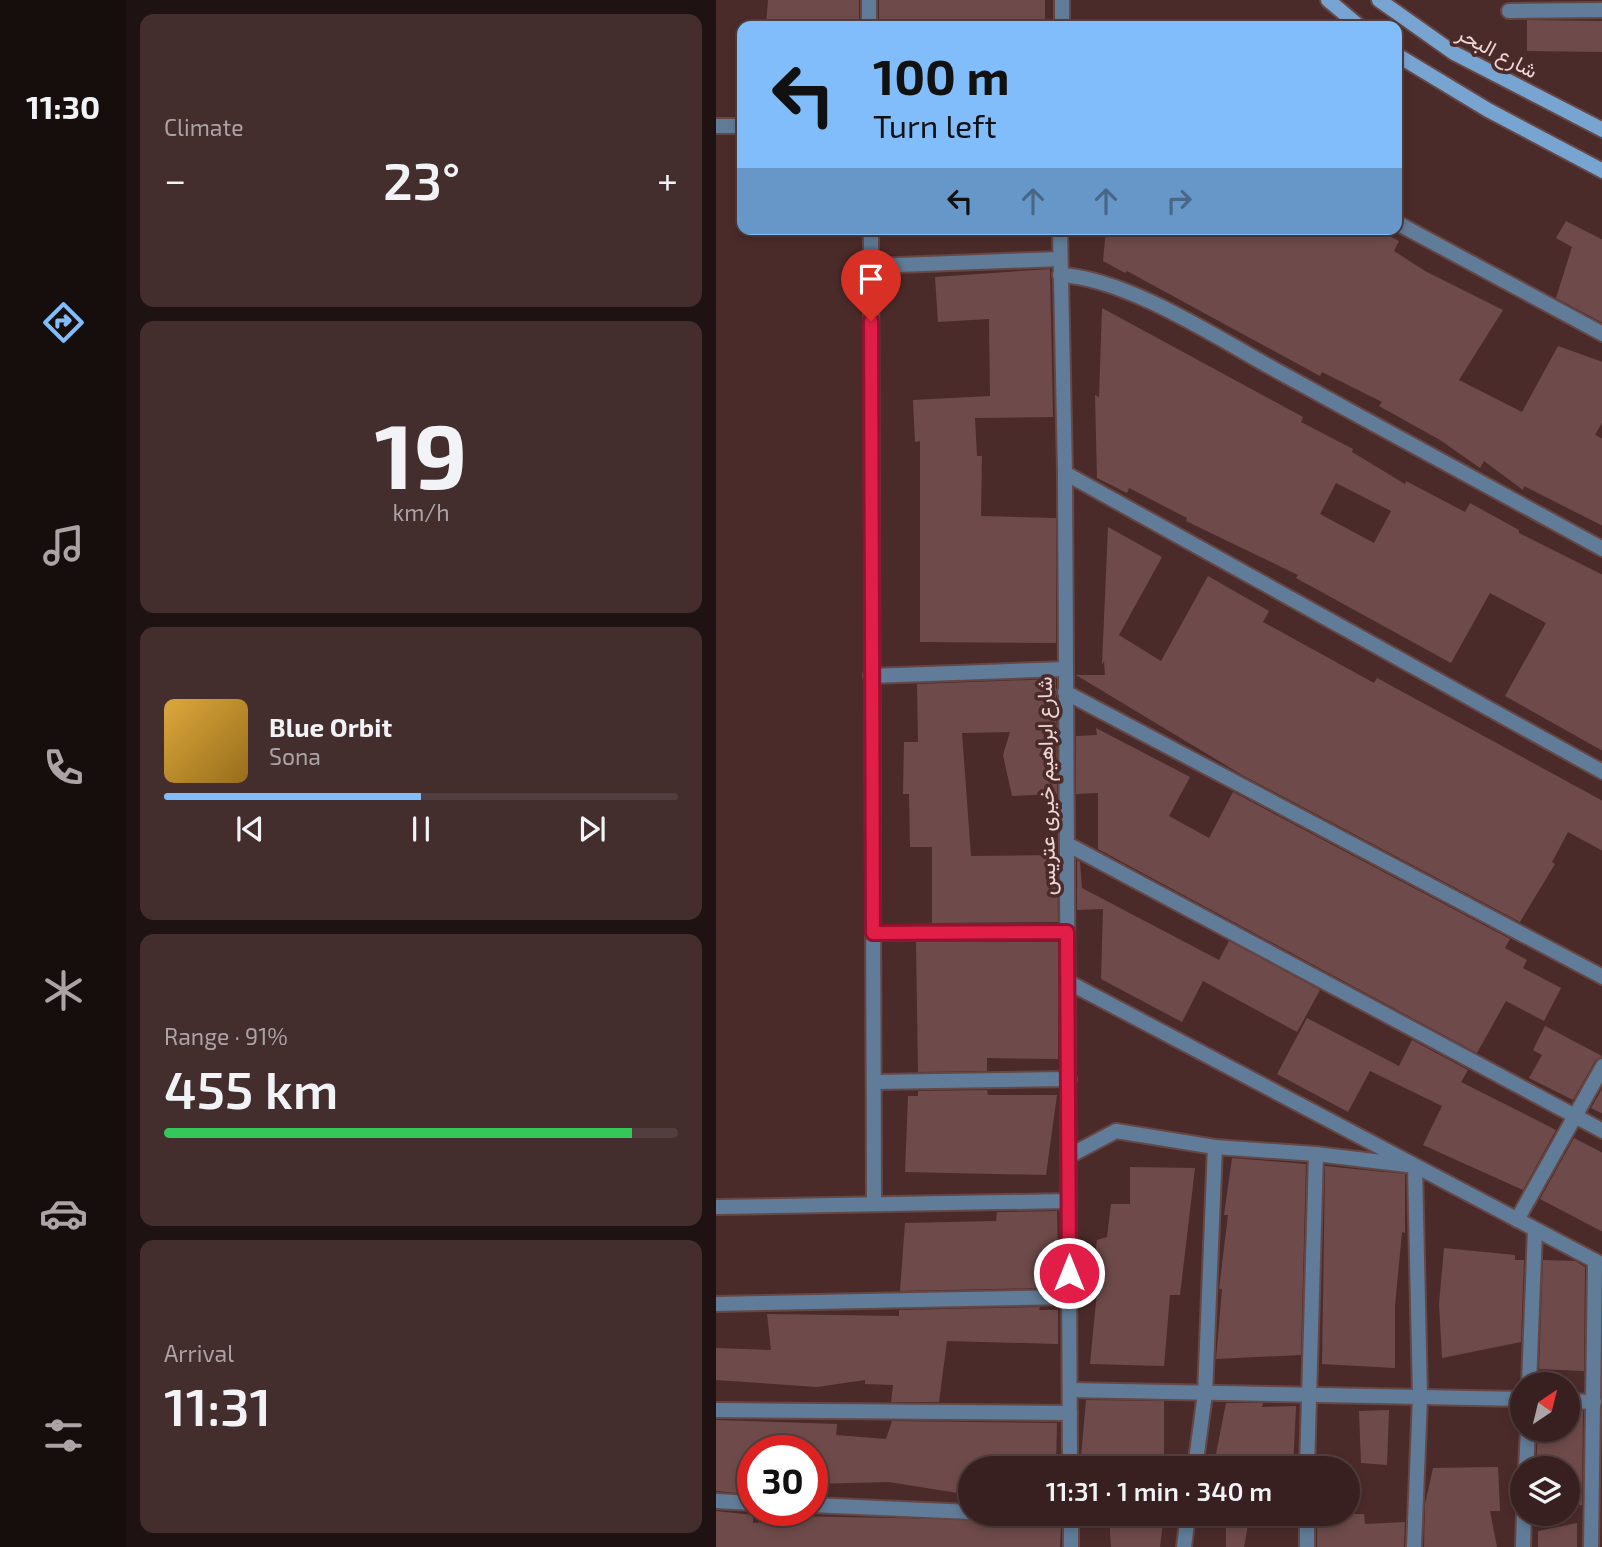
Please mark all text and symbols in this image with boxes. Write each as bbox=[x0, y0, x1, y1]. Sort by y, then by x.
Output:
street label: شارع البحر bbox=[1451, 19, 1543, 85]
text: 100 m bbox=[873, 46, 1010, 105]
icon: left bbox=[758, 49, 849, 140]
text: 11:30 bbox=[26, 87, 100, 125]
text: Turn left bbox=[873, 106, 997, 144]
text: Climate bbox=[164, 113, 244, 141]
text: 23° bbox=[383, 148, 460, 210]
text: − bbox=[164, 156, 186, 202]
text: + bbox=[657, 156, 678, 202]
icon: left bbox=[941, 182, 979, 220]
icon: ahead bbox=[1014, 182, 1052, 220]
icon: ahead bbox=[1087, 182, 1125, 220]
icon: right bbox=[1160, 182, 1198, 220]
pin bbox=[841, 249, 901, 321]
icon: arrive bbox=[852, 260, 890, 298]
icon: directions bbox=[39, 298, 88, 347]
text: 19 bbox=[374, 398, 468, 507]
text: km/h bbox=[392, 498, 450, 526]
icon: music bbox=[39, 521, 88, 570]
street label: شارع ابراهيم خيرى عتريس bbox=[1031, 676, 1062, 896]
text: Blue Orbit bbox=[269, 711, 392, 742]
text: Sona bbox=[269, 742, 321, 770]
icon: phone bbox=[39, 743, 88, 792]
icon: previous bbox=[231, 810, 269, 848]
icon: pause bbox=[402, 810, 440, 848]
icon: next bbox=[573, 810, 611, 848]
icon: climate bbox=[39, 966, 88, 1015]
text: Range · 91% bbox=[164, 1022, 288, 1050]
text: 455 km bbox=[164, 1057, 338, 1119]
icon: car bbox=[39, 1189, 88, 1238]
position arrow bbox=[1032, 1236, 1106, 1310]
text: Arrival bbox=[164, 1339, 234, 1367]
north arrow bbox=[1510, 1372, 1580, 1442]
map controls bbox=[1510, 1372, 1580, 1526]
text: 11:31 bbox=[164, 1374, 271, 1436]
icon: filters bbox=[39, 1411, 88, 1460]
speed limit sign: 30 bbox=[737, 1435, 828, 1526]
button: layers bbox=[1510, 1456, 1580, 1526]
text: 11:31 · 1 min · 340 m bbox=[1046, 1475, 1272, 1506]

